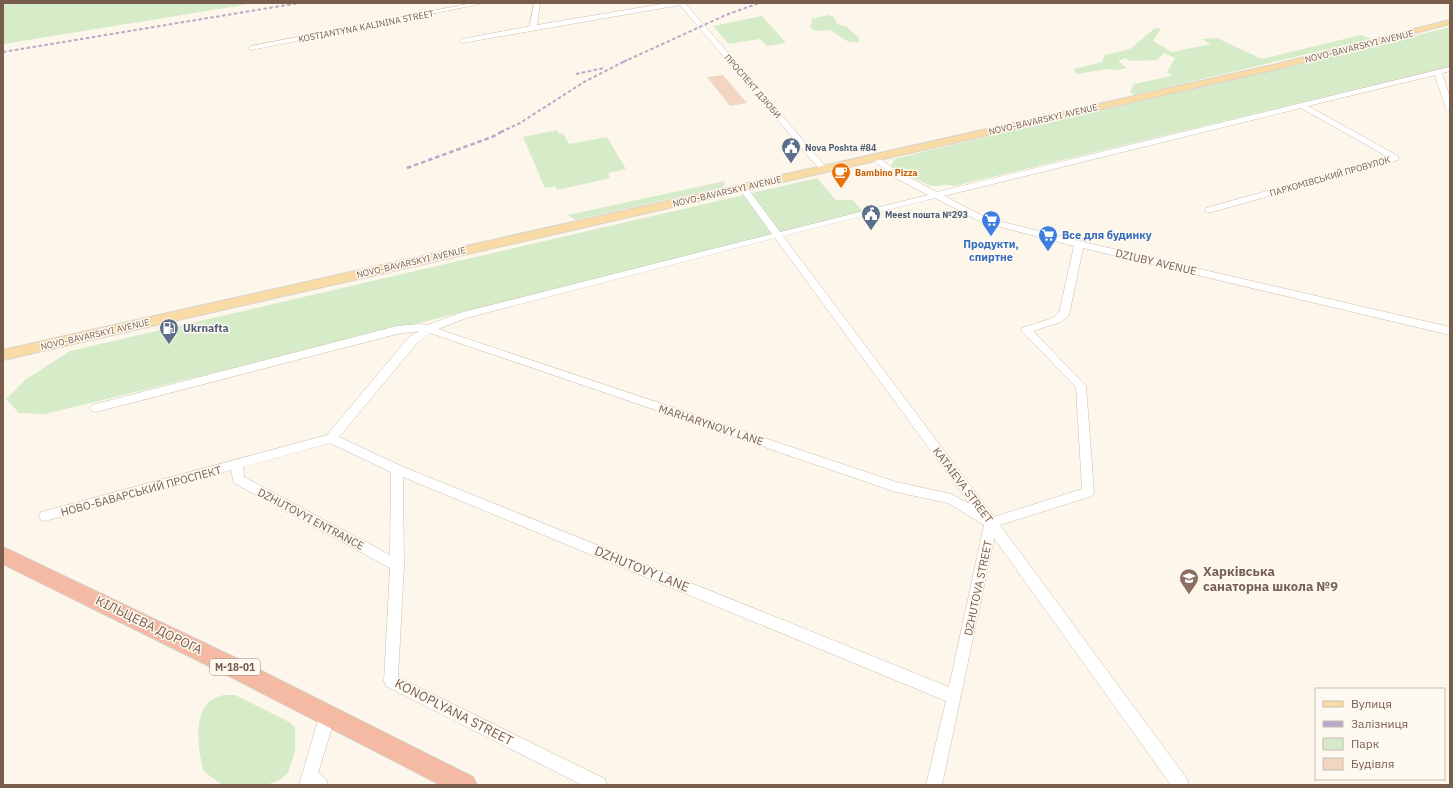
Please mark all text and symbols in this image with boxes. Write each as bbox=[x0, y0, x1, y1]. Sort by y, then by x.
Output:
street label: KOSTIANTYNA KALININA STREET bbox=[297, 7, 435, 45]
street label: NOVO-BAVARSKYI AVENUE bbox=[1304, 27, 1414, 65]
street label: ПРОСПЕКТ ДЗЮБИ bbox=[722, 52, 784, 120]
street label: NOVO-BAVARSKYI AVENUE bbox=[987, 101, 1099, 137]
public building icon: Nova Poshta #84 bbox=[780, 136, 802, 164]
place label: Nova Poshta #84 bbox=[805, 142, 877, 153]
street label: ПАРХОМІВСЬКИЙ ПРОВУЛОК bbox=[1268, 153, 1392, 199]
cafe icon: Bambino Pizza bbox=[830, 161, 852, 189]
place label: Bambino Pizza bbox=[855, 167, 918, 178]
street label: NOVO-BAVARSKYI AVENUE bbox=[671, 173, 783, 209]
public building icon: Meest пошта №293 bbox=[860, 203, 882, 231]
place label: Meest пошта №293 bbox=[885, 209, 968, 220]
supermarket icon: Продукти, спиртне bbox=[980, 209, 1002, 237]
supermarket icon: Все для будинку bbox=[1037, 224, 1059, 252]
place label: Все для будинку bbox=[1062, 228, 1152, 242]
place label: Продукти, спиртне bbox=[963, 237, 1019, 264]
street label: NOVO-BAVARSKYI AVENUE bbox=[355, 244, 467, 280]
street label: DZIUBY AVENUE bbox=[1114, 246, 1198, 278]
street label: NOVO-BAVARSKYI AVENUE bbox=[39, 316, 151, 352]
fuel station icon: Ukrnafta bbox=[158, 317, 180, 345]
place label: Ukrnafta bbox=[183, 321, 229, 335]
street label: MARHARYNOVY LANE bbox=[657, 401, 765, 449]
street label: KATAIEVA STREET bbox=[930, 444, 996, 526]
street label: НОВО-БАВАРСЬКИЙ ПРОСПЕКТ bbox=[59, 463, 223, 519]
street label: DZHUTOVYI ENTRANCE bbox=[255, 485, 367, 553]
street label: DZHUTOVA STREET bbox=[961, 538, 995, 637]
street label: DZHUTOVY LANE bbox=[592, 542, 692, 596]
place label: Харківська санаторна школа №9 bbox=[1203, 563, 1338, 595]
school or university icon: Харківська санаторна школа №9 bbox=[1178, 567, 1200, 595]
street label: КІЛЬЦЕВА ДОРОГА bbox=[93, 592, 206, 659]
road number: М-18-01 bbox=[210, 659, 260, 675]
street label: KONOPLYANA STREET bbox=[392, 675, 517, 749]
legend bbox=[1315, 688, 1445, 780]
text: Вулиця bbox=[1351, 696, 1392, 711]
text: Залізниця bbox=[1351, 716, 1408, 731]
text: Парк bbox=[1351, 736, 1380, 751]
text: Будівля bbox=[1351, 756, 1394, 771]

